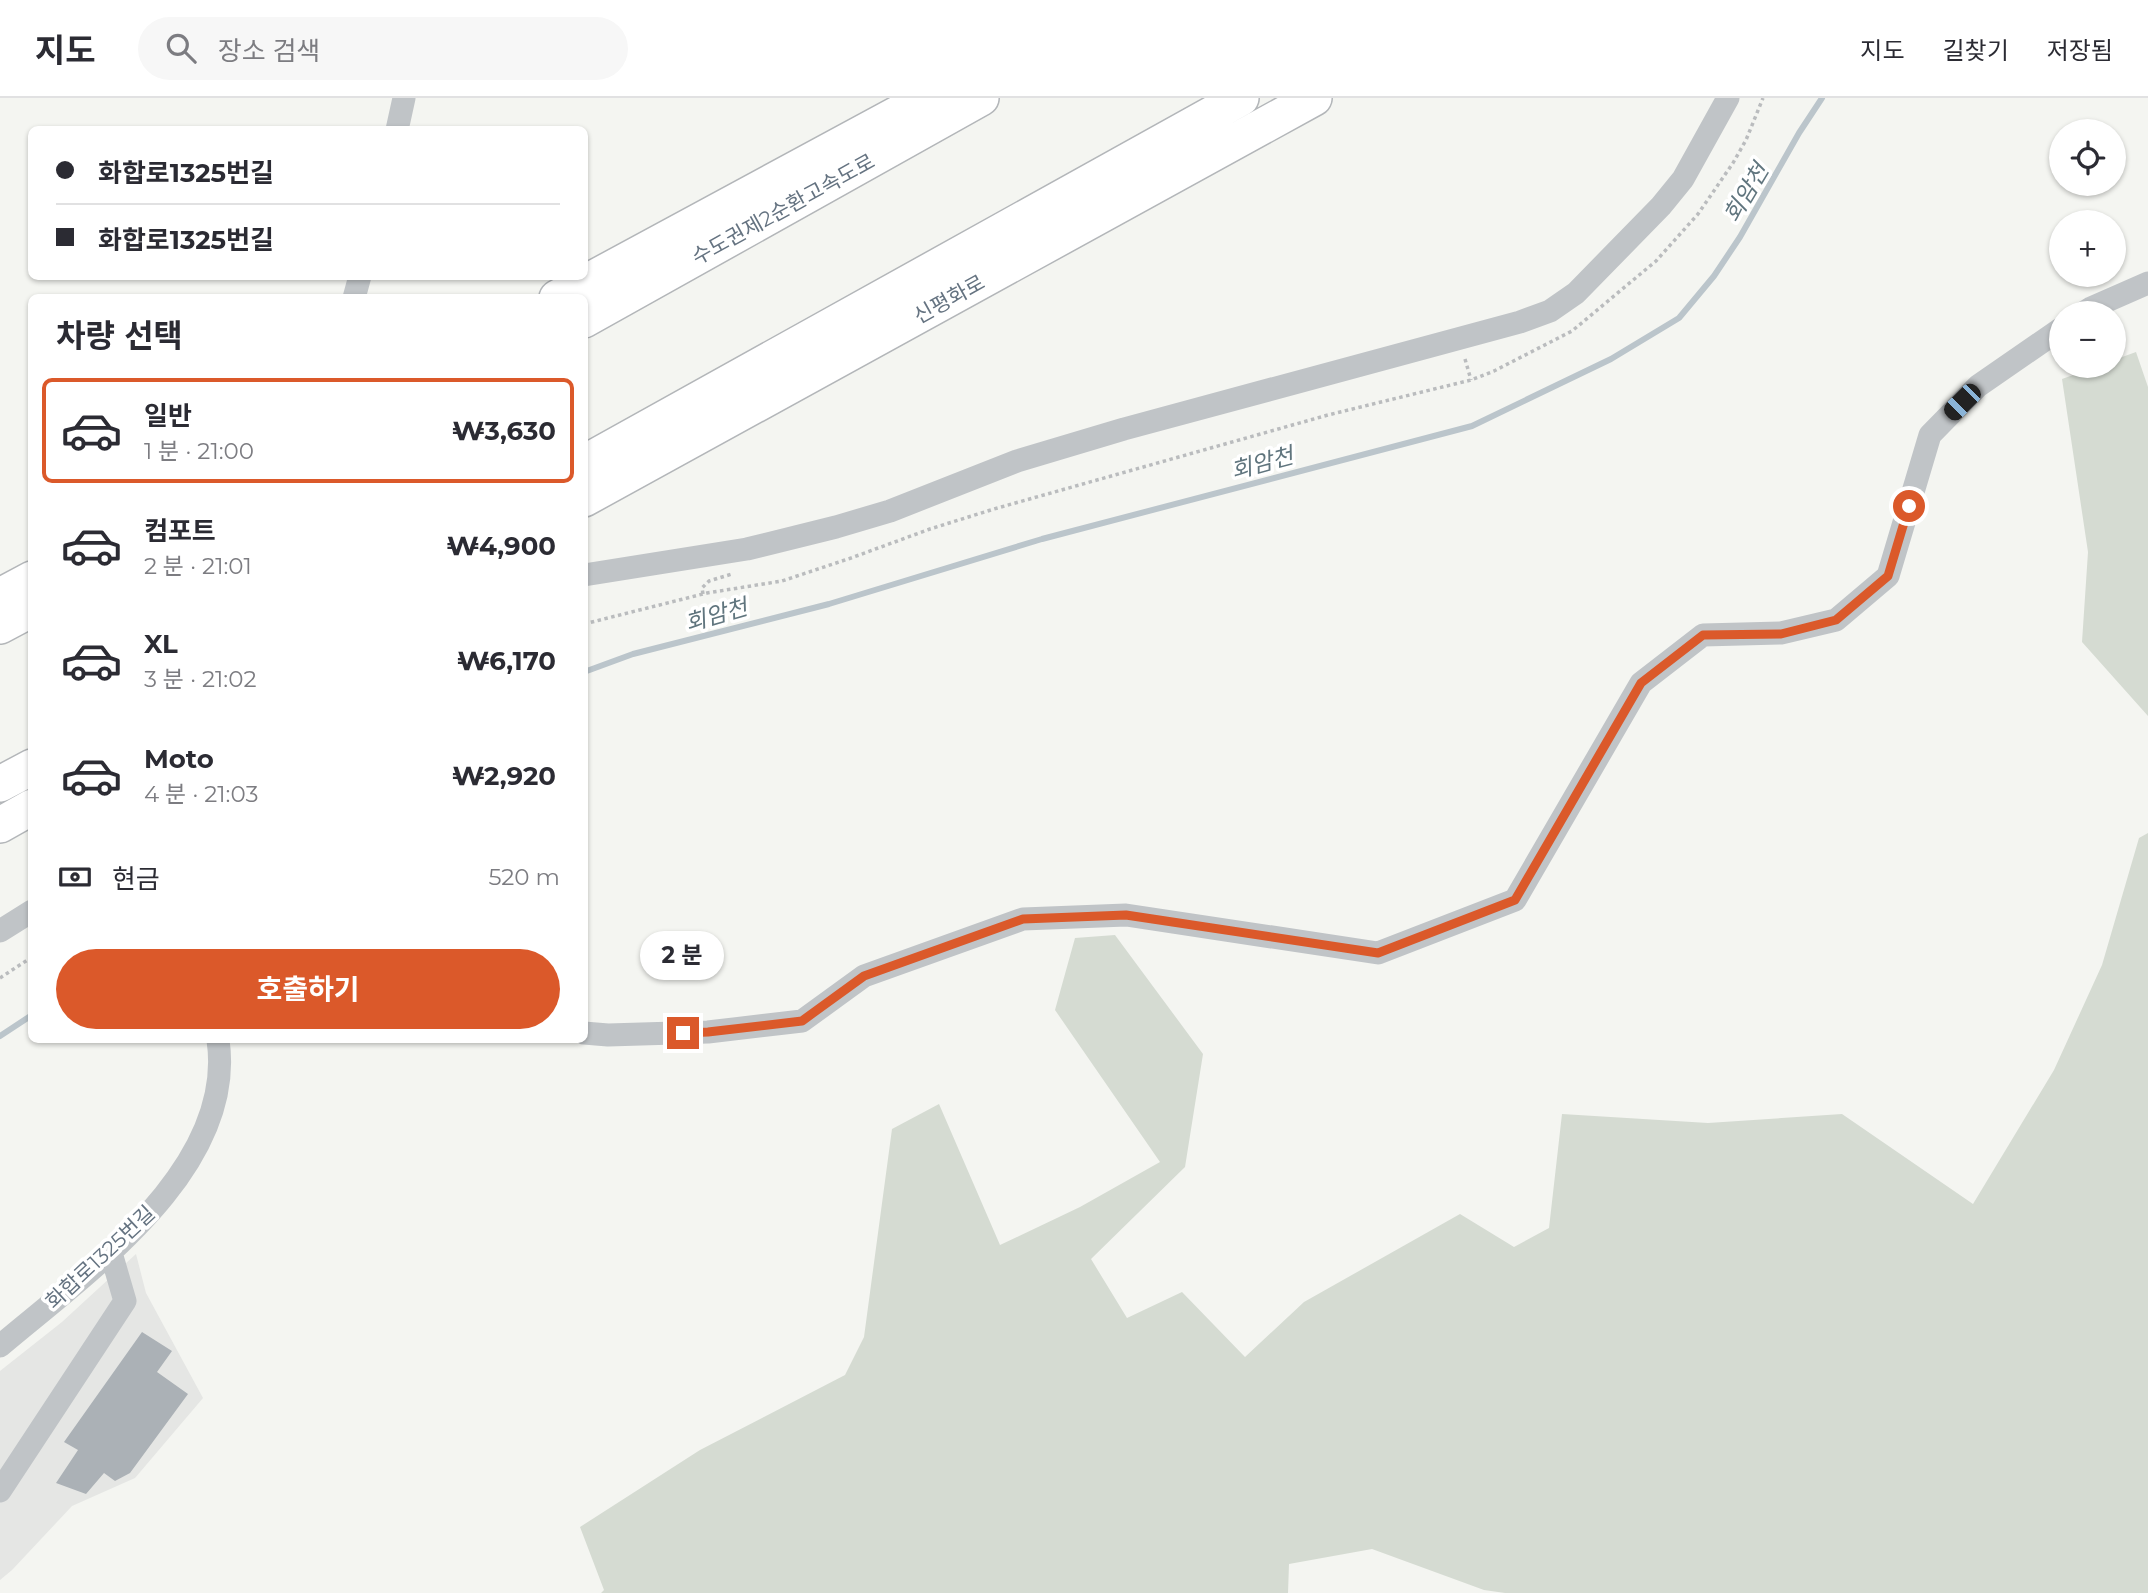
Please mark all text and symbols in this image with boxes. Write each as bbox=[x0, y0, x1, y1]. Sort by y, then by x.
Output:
search box bbox=[138, 17, 628, 80]
icon: search bbox=[162, 29, 200, 67]
text: 지도 bbox=[35, 30, 96, 70]
text: 장소 검색 bbox=[218, 35, 320, 67]
text: 지도 bbox=[1860, 36, 1905, 65]
text: 길찾기 bbox=[1943, 36, 2009, 65]
text: 저장됨 bbox=[2047, 36, 2113, 65]
map controls bbox=[2049, 119, 2126, 378]
button: locate bbox=[2049, 119, 2126, 196]
street label: 수도권제2순환고속도로 bbox=[687, 148, 879, 270]
water label: 회암천 bbox=[1718, 156, 1776, 227]
text: 화합로1325번길 bbox=[98, 157, 274, 189]
button: + bbox=[2049, 210, 2126, 287]
text: 화합로1325번길 bbox=[98, 224, 274, 256]
street label: 신평화로 bbox=[909, 269, 989, 329]
button: − bbox=[2049, 301, 2126, 378]
text: 차량 선택 bbox=[56, 316, 183, 355]
car bbox=[1940, 380, 1985, 424]
icon: car bbox=[60, 399, 123, 462]
text: 일반 bbox=[144, 400, 192, 432]
text: ₩3,630 bbox=[452, 415, 556, 447]
text: 1 분 · 21:00 bbox=[144, 437, 254, 465]
water label: 회암천 bbox=[1228, 441, 1299, 485]
route start bbox=[1893, 490, 1925, 522]
icon: car bbox=[60, 514, 123, 577]
text: 컴포트 bbox=[144, 515, 216, 547]
text: ₩4,900 bbox=[446, 530, 556, 562]
text: 2 분 · 21:01 bbox=[144, 552, 252, 580]
water label: 회암천 bbox=[682, 592, 753, 637]
text: XL bbox=[144, 628, 178, 660]
icon: car bbox=[60, 629, 123, 692]
text: ₩6,170 bbox=[457, 645, 556, 677]
text: 3 분 · 21:02 bbox=[144, 665, 257, 693]
text: Moto bbox=[144, 743, 214, 775]
icon: car bbox=[60, 744, 123, 807]
text: ₩2,920 bbox=[452, 760, 556, 792]
text: 4 분 · 21:03 bbox=[144, 780, 258, 808]
icon: cash bbox=[56, 858, 94, 896]
text: 현금 bbox=[112, 863, 160, 895]
text: 520 m bbox=[488, 863, 560, 891]
callout: 2 분 bbox=[641, 932, 725, 981]
text: 2 분 bbox=[661, 941, 703, 969]
button: 호출하기 bbox=[56, 949, 560, 1029]
route end bbox=[667, 1017, 699, 1049]
street label: 화합로1325번길 bbox=[40, 1200, 160, 1314]

